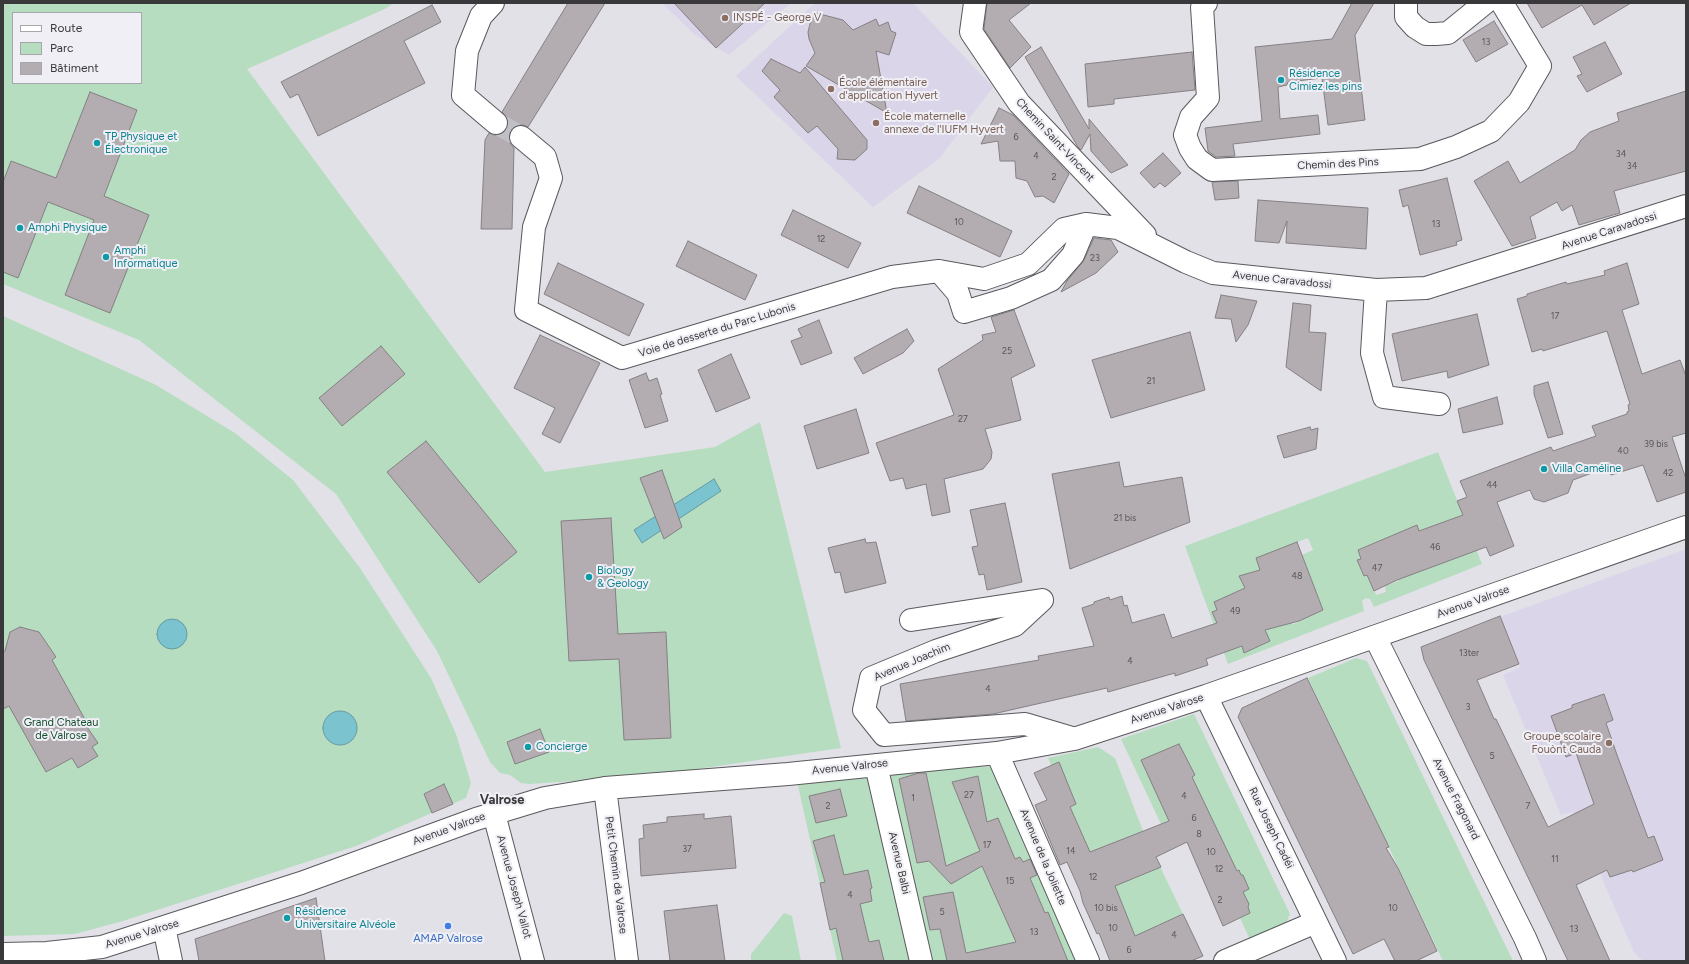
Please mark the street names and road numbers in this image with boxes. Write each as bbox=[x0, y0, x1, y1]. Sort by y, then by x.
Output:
street label: Chemin Saint-Vincent bbox=[1013, 96, 1097, 184]
street label: Chemin des Pins bbox=[1297, 155, 1379, 173]
street label: Avenue Caravadossi bbox=[1560, 209, 1658, 253]
street label: Avenue Caravadossi bbox=[1232, 268, 1332, 292]
street label: Voie de desserte du Parc Lubonis bbox=[637, 300, 797, 360]
street label: Avenue Valrose bbox=[1435, 583, 1511, 621]
street label: Avenue Joachim bbox=[872, 640, 952, 684]
street label: Avenue Valrose bbox=[1129, 691, 1205, 727]
street label: Avenue Valrose bbox=[811, 756, 889, 778]
street label: Avenue Fragonard bbox=[1430, 756, 1482, 842]
street label: Rue Joseph Cadéi bbox=[1246, 785, 1296, 871]
street label: Avenue de la Joliette bbox=[1017, 807, 1069, 907]
street label: Avenue Valrose bbox=[411, 810, 487, 848]
street label: Petit Chemin de Valrose bbox=[602, 815, 630, 935]
street label: Avenue Balbi bbox=[885, 830, 913, 896]
street label: Avenue Joseph Vallot bbox=[494, 834, 534, 940]
street label: Avenue Valrose bbox=[104, 917, 180, 951]

